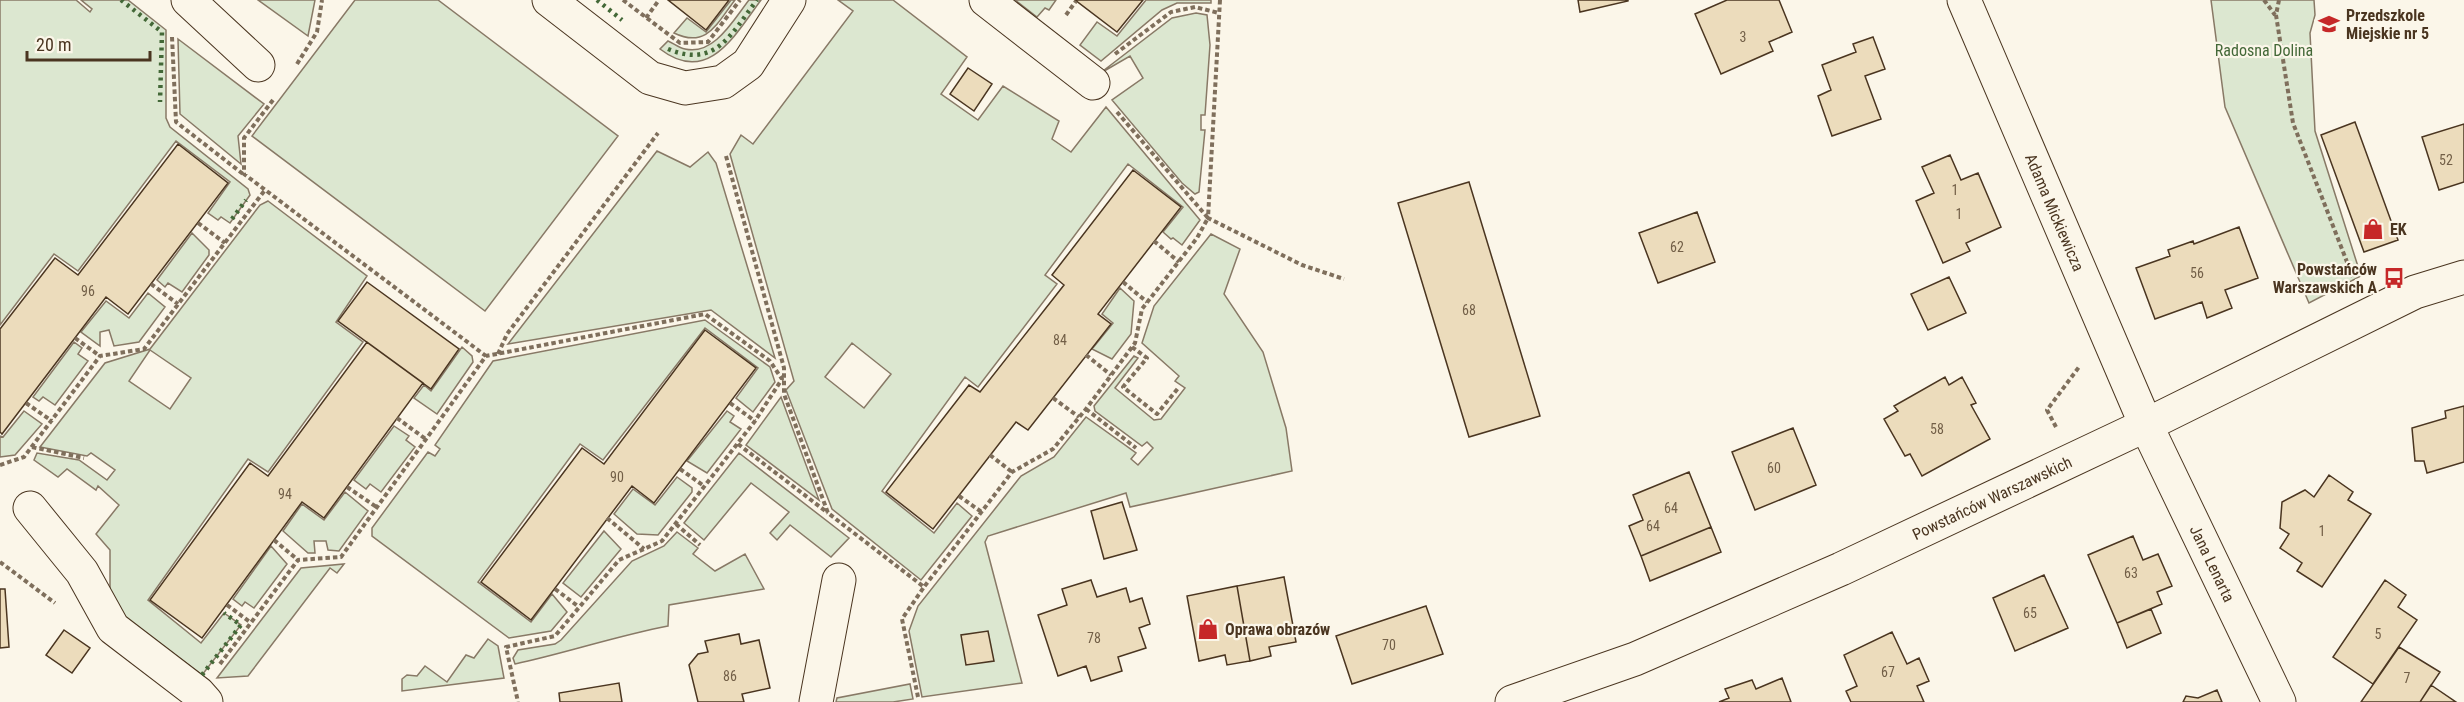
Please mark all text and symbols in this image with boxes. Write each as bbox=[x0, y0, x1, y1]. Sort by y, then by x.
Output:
place label: Przedszkole Miejskie nr 5 bbox=[2346, 6, 2429, 43]
school or university icon: Przedszkole Miejskie nr 5 bbox=[2317, 12, 2341, 36]
scale bar bbox=[27, 24, 150, 62]
house number: 3 bbox=[1740, 29, 1746, 45]
text: 20 m bbox=[36, 34, 71, 55]
park label: Radosna Dolina bbox=[2215, 41, 2313, 60]
street label: Adama Mickiewicza bbox=[2021, 151, 2088, 274]
house number: 52 bbox=[2439, 152, 2453, 168]
house number: 1 bbox=[1952, 182, 1958, 198]
house number: 1 bbox=[1956, 206, 1962, 222]
shop icon: EK bbox=[2361, 217, 2385, 241]
place label: EK bbox=[2390, 220, 2407, 239]
house number: 62 bbox=[1670, 239, 1684, 255]
place label: Powstańców Warszawskich A bbox=[2273, 260, 2377, 297]
house number: 56 bbox=[2190, 265, 2204, 281]
bus stop icon: Powstańców Warszawskich A bbox=[2382, 266, 2406, 290]
house number: 96 bbox=[81, 283, 95, 299]
house number: 68 bbox=[1462, 302, 1476, 318]
house number: 84 bbox=[1053, 332, 1067, 348]
house number: 58 bbox=[1930, 421, 1944, 437]
street label: Powstańców Warszawskich bbox=[1909, 452, 2075, 544]
house number: 60 bbox=[1767, 460, 1781, 476]
house number: 90 bbox=[610, 469, 624, 485]
house number: 94 bbox=[278, 486, 292, 502]
house number: 64 bbox=[1664, 500, 1678, 516]
house number: 64 bbox=[1646, 518, 1660, 534]
street label: Jana Lenarta bbox=[2186, 522, 2239, 605]
house number: 1 bbox=[2319, 523, 2325, 539]
house number: 63 bbox=[2124, 565, 2138, 581]
house number: 65 bbox=[2023, 605, 2037, 621]
shop icon: Oprawa obrazów bbox=[1196, 617, 1220, 641]
place label: Oprawa obrazów bbox=[1225, 620, 1330, 639]
house number: 5 bbox=[2375, 626, 2382, 642]
house number: 78 bbox=[1087, 630, 1101, 646]
house number: 70 bbox=[1382, 637, 1396, 653]
house number: 67 bbox=[1881, 664, 1895, 680]
house number: 86 bbox=[723, 668, 737, 684]
house number: 7 bbox=[2404, 670, 2411, 686]

